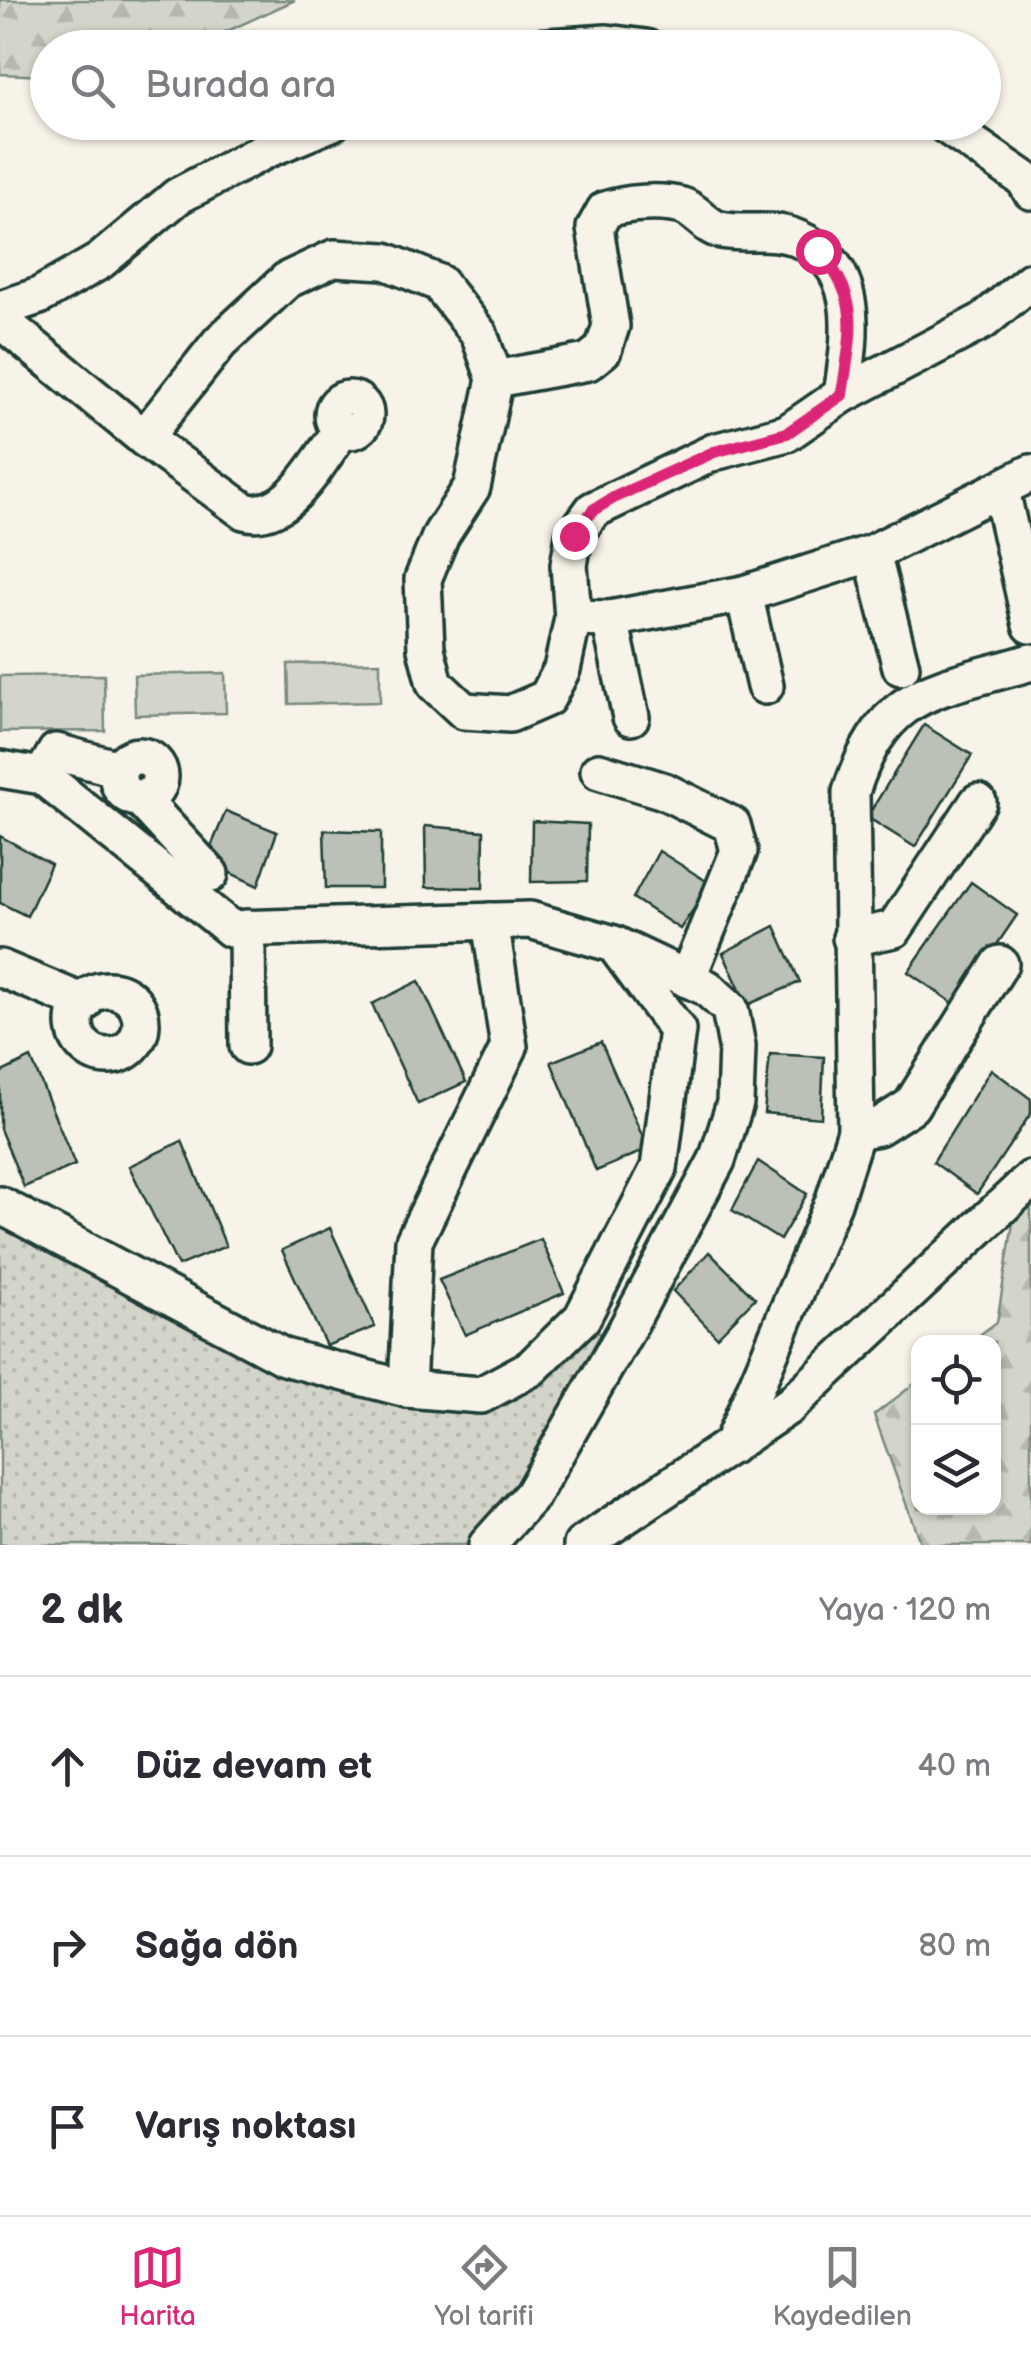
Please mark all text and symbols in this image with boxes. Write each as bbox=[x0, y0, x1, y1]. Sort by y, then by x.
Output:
search box bbox=[30, 30, 1001, 140]
icon: search bbox=[65, 58, 120, 113]
text: Burada ara bbox=[145, 63, 336, 108]
route start bbox=[796, 229, 842, 275]
route end bbox=[552, 514, 598, 560]
map controls bbox=[911, 1335, 1001, 1515]
button: locate bbox=[911, 1335, 1001, 1425]
button: layers bbox=[911, 1425, 1001, 1515]
text: 2 dk bbox=[40, 1585, 123, 1636]
text: Yaya · 120 m bbox=[819, 1591, 991, 1630]
icon: ahead bbox=[40, 1739, 95, 1794]
text: Düz devam et bbox=[135, 1744, 372, 1789]
text: 40 m bbox=[918, 1747, 991, 1786]
icon: right bbox=[40, 1919, 95, 1974]
text: Sağa dön bbox=[135, 1924, 299, 1969]
text: 80 m bbox=[918, 1927, 991, 1966]
icon: arrive bbox=[40, 2099, 95, 2154]
text: Varış noktası bbox=[135, 2104, 356, 2149]
tab: Harita bbox=[119, 2240, 196, 2333]
tab: Yol tarifi bbox=[435, 2240, 534, 2333]
tab: Kaydedilen bbox=[772, 2240, 912, 2333]

